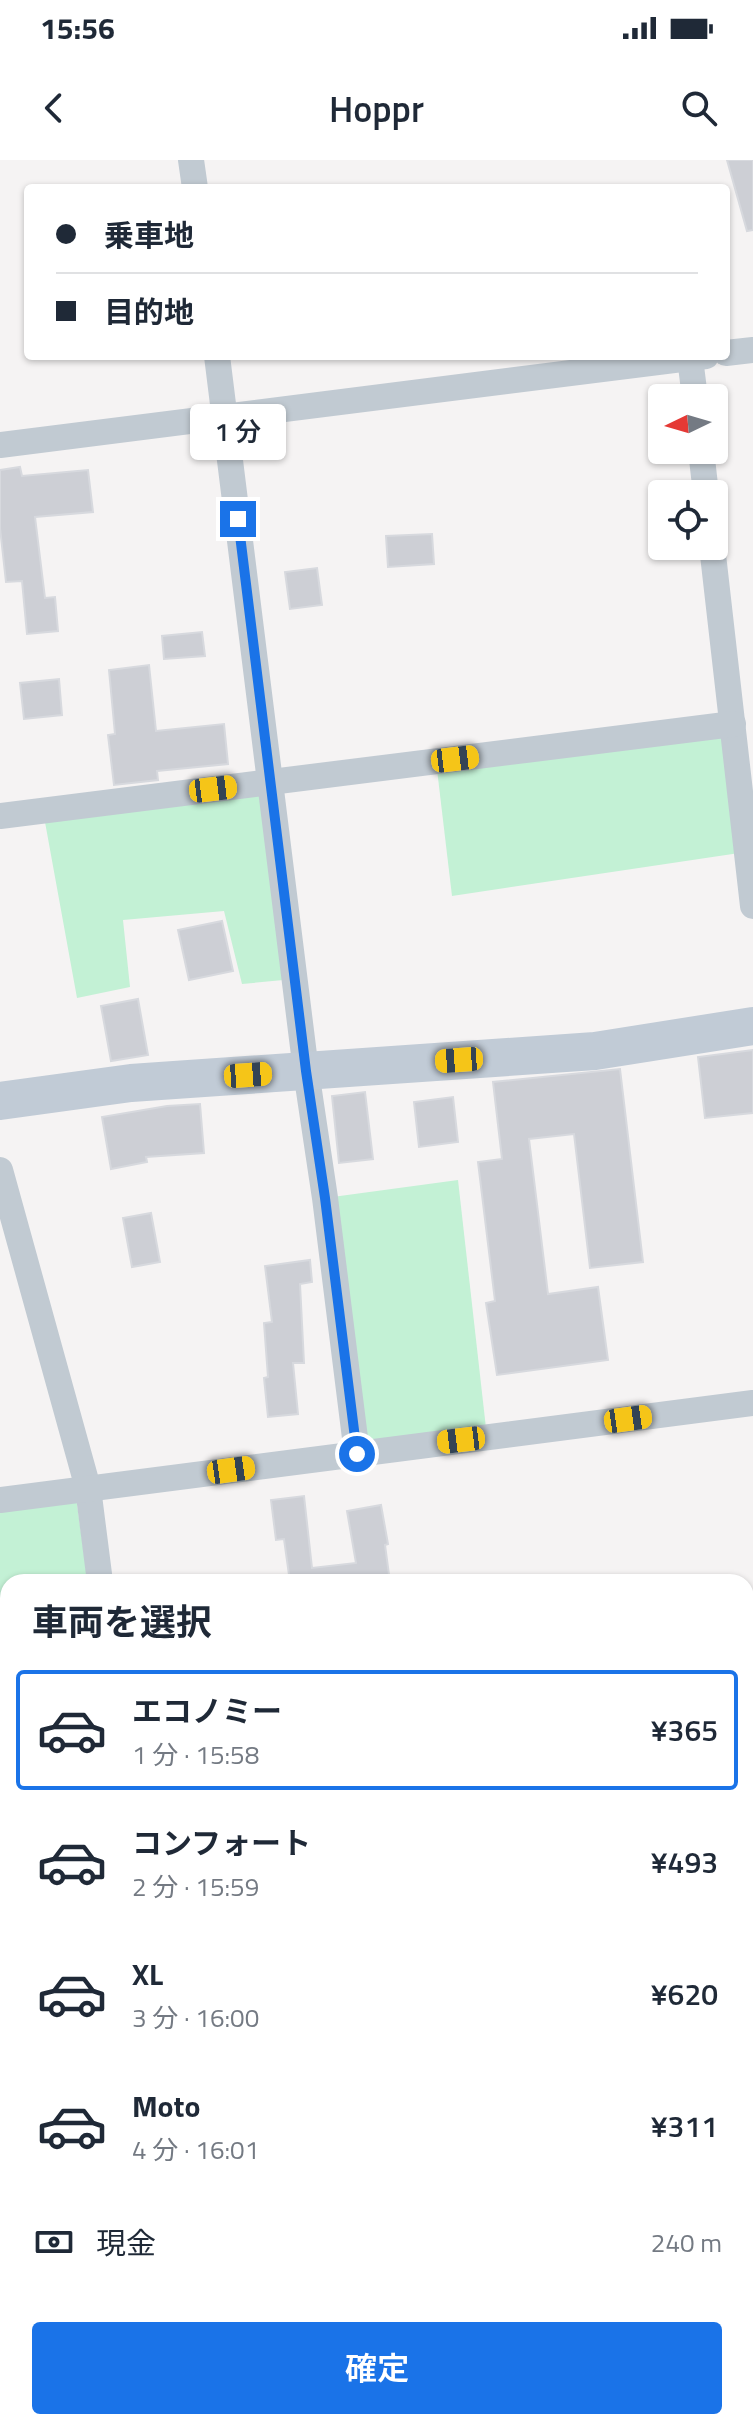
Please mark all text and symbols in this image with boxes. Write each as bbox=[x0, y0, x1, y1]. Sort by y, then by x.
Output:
text: 15:56 bbox=[40, 5, 115, 51]
text: Hoppr bbox=[329, 81, 424, 136]
icon: back bbox=[32, 86, 76, 130]
icon: search bbox=[677, 86, 721, 130]
text: 乗車地 bbox=[104, 212, 194, 258]
text: 目的地 bbox=[104, 289, 194, 335]
north arrow bbox=[648, 384, 728, 464]
map controls bbox=[648, 384, 728, 560]
callout: 1 分 bbox=[190, 403, 286, 459]
text: 1 分 bbox=[215, 412, 261, 451]
button: locate bbox=[648, 480, 728, 560]
route end bbox=[220, 501, 256, 537]
car bbox=[430, 744, 480, 774]
car bbox=[188, 774, 238, 804]
car bbox=[434, 1046, 484, 1074]
car bbox=[223, 1061, 273, 1089]
car bbox=[603, 1404, 653, 1434]
car bbox=[436, 1425, 486, 1455]
route start bbox=[339, 1436, 375, 1472]
car bbox=[206, 1455, 256, 1485]
text: 車両を選択 bbox=[32, 1594, 212, 1649]
text: エコノミー bbox=[132, 1688, 282, 1734]
icon: car bbox=[36, 1694, 108, 1766]
text: ¥365 bbox=[651, 1707, 718, 1753]
text: 1 分 · 15:58 bbox=[132, 1735, 259, 1774]
text: コンフォート bbox=[132, 1820, 311, 1866]
icon: car bbox=[36, 1826, 108, 1898]
text: ¥493 bbox=[651, 1839, 718, 1885]
text: 2 分 · 15:59 bbox=[132, 1867, 259, 1906]
text: XL bbox=[132, 1951, 163, 1997]
icon: car bbox=[36, 1958, 108, 2030]
text: ¥620 bbox=[651, 1971, 718, 2017]
text: 3 分 · 16:00 bbox=[132, 1998, 259, 2037]
text: Moto bbox=[132, 2083, 200, 2129]
icon: car bbox=[36, 2090, 108, 2162]
text: ¥311 bbox=[651, 2103, 718, 2149]
text: 4 分 · 16:01 bbox=[132, 2130, 259, 2169]
icon: cash bbox=[32, 2220, 76, 2264]
text: 現金 bbox=[96, 2220, 156, 2266]
text: 240 m bbox=[651, 2223, 722, 2262]
button: 確定 bbox=[32, 2322, 722, 2414]

